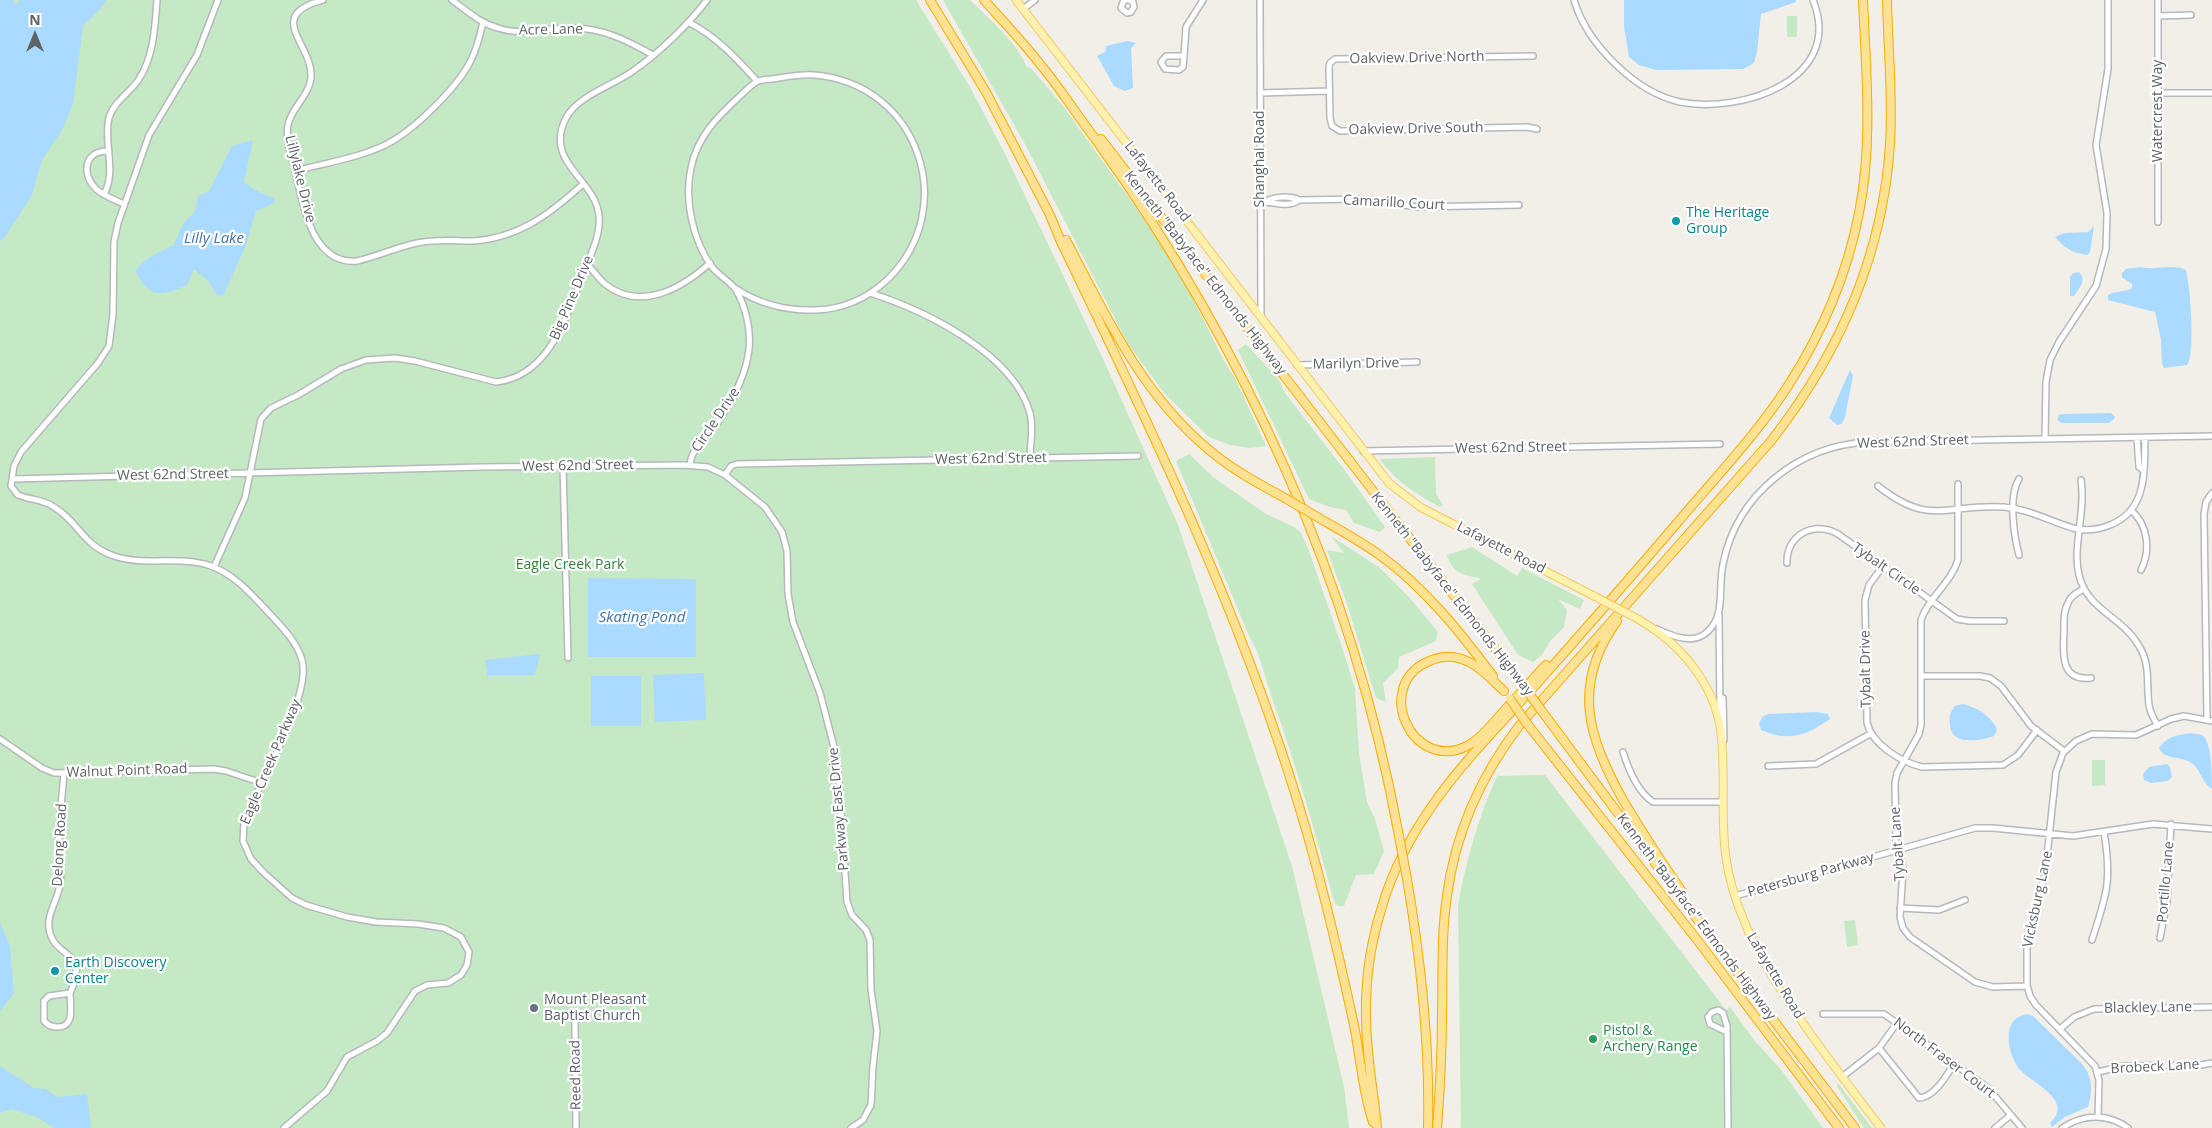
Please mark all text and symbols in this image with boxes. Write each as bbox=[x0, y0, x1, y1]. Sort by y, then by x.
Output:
north arrow bbox=[10, 10, 60, 60]
text: N bbox=[29, 10, 41, 29]
street label: Acre Lane bbox=[519, 21, 583, 39]
street label: Oakview Drive North bbox=[1349, 48, 1485, 68]
street label: Watercrest Way bbox=[2150, 60, 2166, 162]
street label: Shanghai Road bbox=[1252, 110, 1268, 208]
street label: Oakview Drive South bbox=[1348, 119, 1484, 139]
street label: Lillylake Drive bbox=[281, 134, 319, 224]
street label: Lafayette Road bbox=[1120, 138, 1194, 226]
street label: Kenneth "Babyface" Edmonds Highway bbox=[1120, 168, 1290, 378]
street label: Camarillo Court bbox=[1343, 192, 1445, 214]
place label: The Heritage Group bbox=[1686, 205, 1769, 238]
marker: The Heritage Group bbox=[1670, 215, 1682, 227]
water label: Lilly Lake bbox=[184, 230, 244, 248]
street label: Big Pine Drive bbox=[547, 253, 597, 343]
street label: Marilyn Drive bbox=[1313, 355, 1399, 373]
street label: Circle Drive bbox=[688, 385, 744, 455]
street label: West 62nd Street bbox=[1857, 432, 1969, 452]
street label: West 62nd Street bbox=[1455, 439, 1567, 457]
street label: West 62nd Street bbox=[935, 450, 1047, 468]
street label: West 62nd Street bbox=[522, 457, 634, 475]
street label: West 62nd Street bbox=[117, 466, 229, 484]
street label: Kenneth "Babyface" Edmonds Highway bbox=[1367, 489, 1537, 699]
street label: Lafayette Road bbox=[1454, 518, 1548, 578]
street label: Tybalt Circle bbox=[1849, 539, 1923, 599]
park label: Eagle Creek Park bbox=[516, 557, 624, 573]
water label: Skating Pond bbox=[599, 609, 685, 627]
street label: Tybalt Drive bbox=[1857, 630, 1875, 708]
street label: Eagle Creek Parkway bbox=[237, 697, 305, 827]
street label: Parkway East Drive bbox=[825, 747, 853, 871]
street label: Walnut Point Road bbox=[66, 760, 188, 782]
street label: Delong Road bbox=[49, 803, 71, 887]
street label: Tybalt Lane bbox=[1887, 806, 1909, 882]
street label: Kenneth "Babyface" Edmonds Highway bbox=[1613, 811, 1779, 1023]
street label: Portillo Lane bbox=[2154, 841, 2178, 923]
street label: Petersburg Parkway bbox=[1746, 849, 1876, 901]
street label: Vicksburg Lane bbox=[2020, 849, 2056, 949]
street label: Lafayette Road bbox=[1743, 930, 1807, 1022]
place label: Earth Discovery Center bbox=[65, 955, 167, 988]
marker: Earth Discovery Center bbox=[49, 965, 61, 977]
place label: Mount Pleasant Baptist Church bbox=[544, 992, 646, 1024]
street label: Blackley Lane bbox=[2104, 999, 2192, 1017]
marker: Mount Pleasant Baptist Church bbox=[528, 1002, 540, 1014]
street label: North Fraser Court bbox=[1890, 1014, 1998, 1102]
place label: Pistol & Archery Range bbox=[1603, 1023, 1698, 1056]
marker: Pistol & Archery Range bbox=[1587, 1033, 1599, 1045]
street label: Reed Road bbox=[567, 1040, 585, 1110]
street label: Brobeck Lane bbox=[2110, 1056, 2200, 1078]

